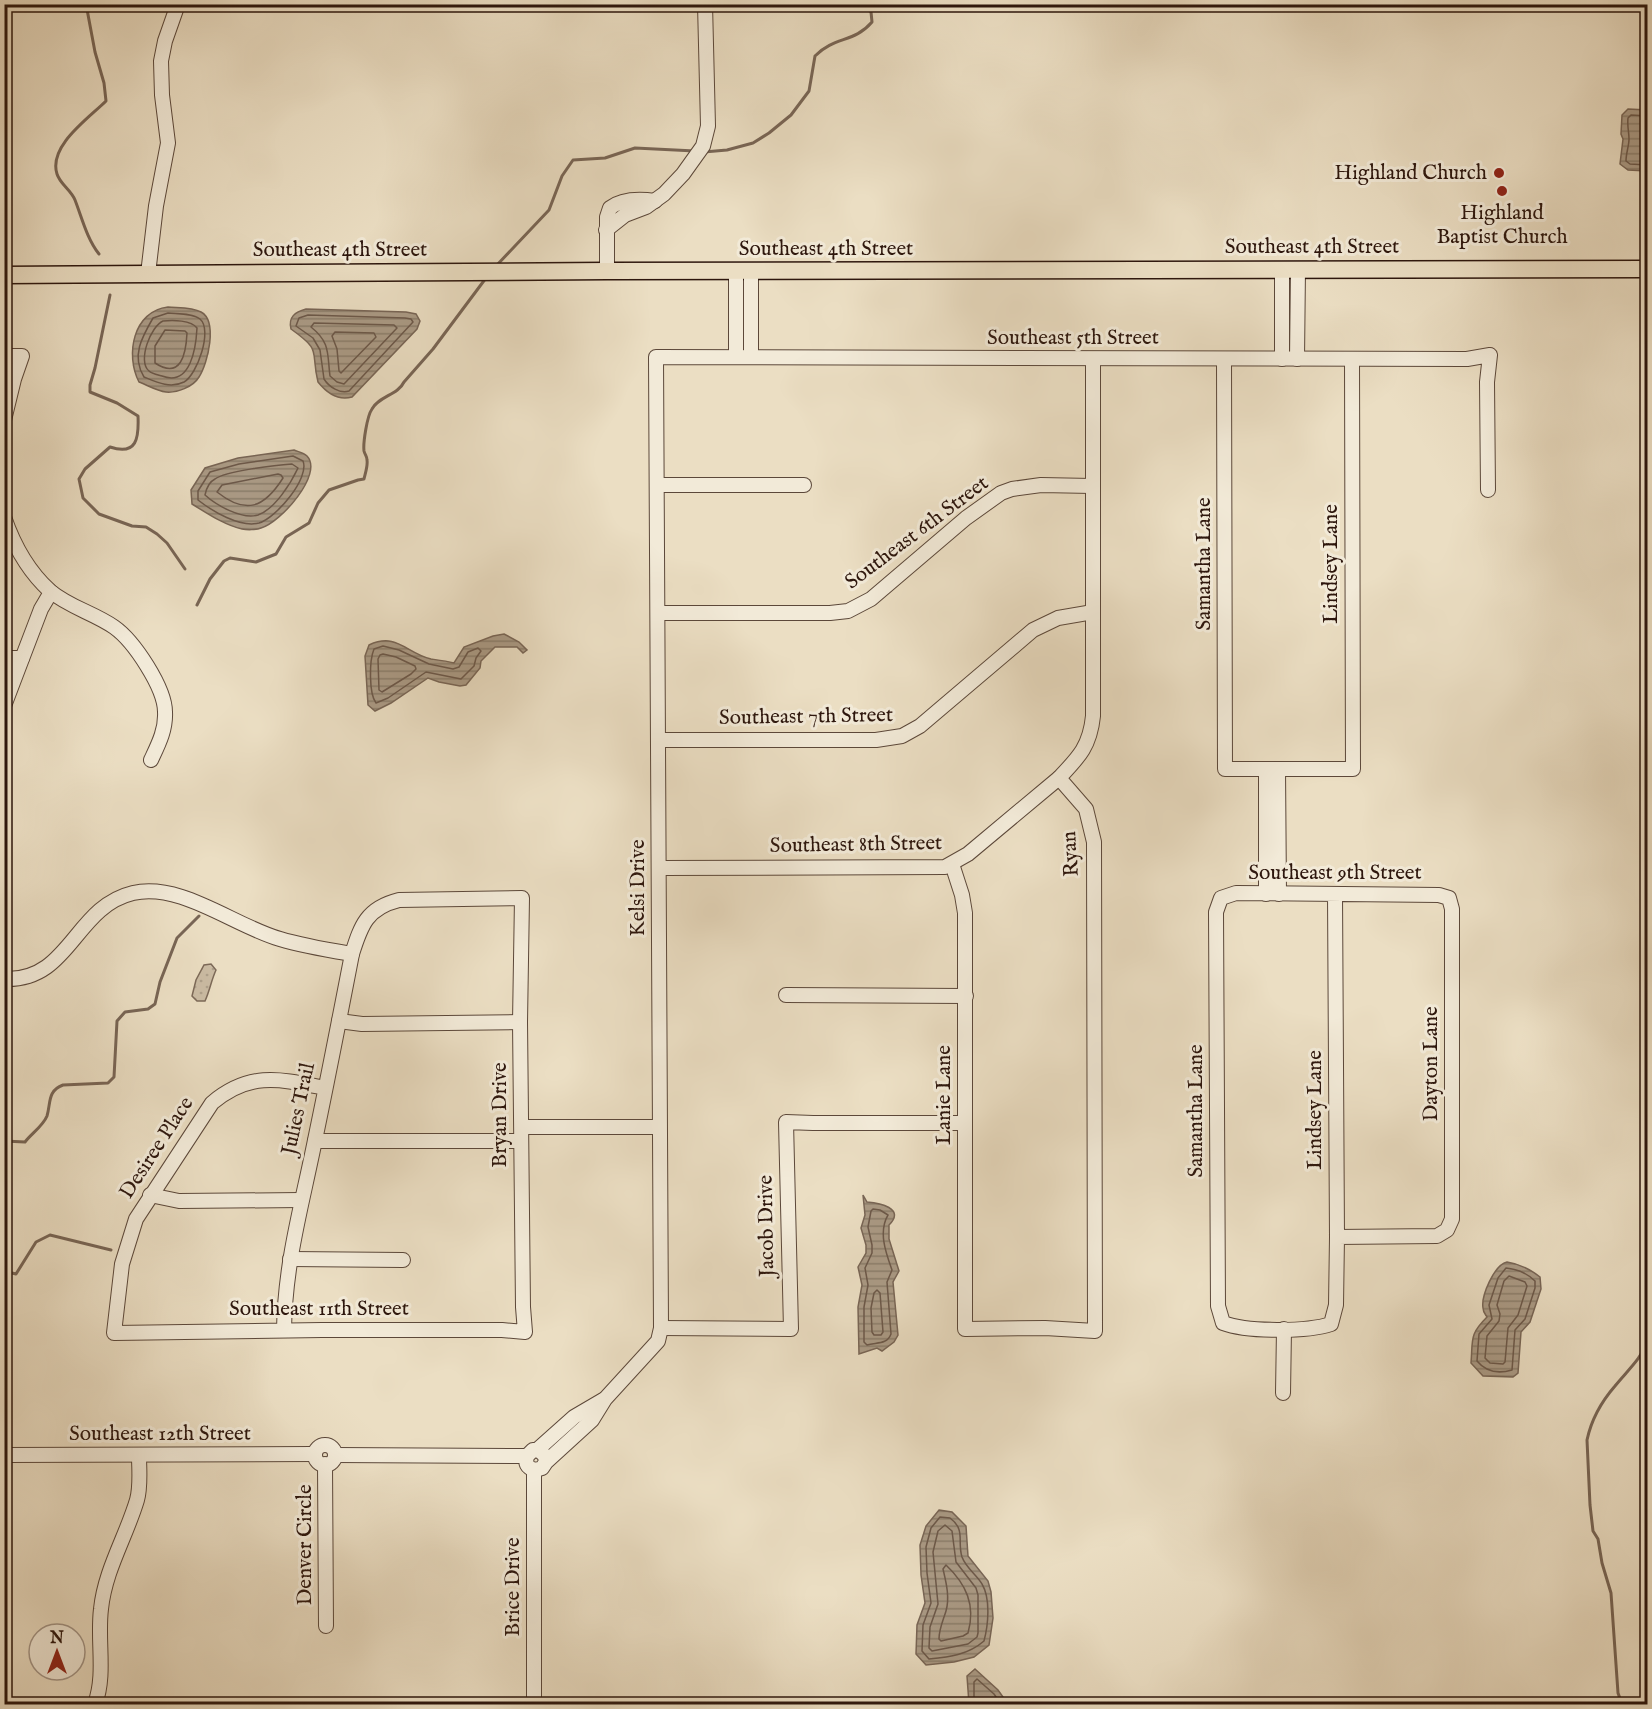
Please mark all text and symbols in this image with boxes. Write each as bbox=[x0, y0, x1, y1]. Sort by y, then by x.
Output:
place label: Highland Church bbox=[1334, 160, 1487, 187]
marker: Highland Church bbox=[1492, 166, 1506, 180]
marker: Highland Baptist Church bbox=[1495, 184, 1509, 198]
place label: Highland Baptist Church bbox=[1436, 200, 1568, 251]
street label: Southeast 4th Street bbox=[1225, 234, 1399, 261]
street label: Southeast 4th Street bbox=[739, 236, 913, 263]
street label: Southeast 4th Street bbox=[253, 237, 427, 264]
street label: Southeast 5th Street bbox=[987, 325, 1159, 352]
street label: Southeast 6th Street bbox=[840, 470, 994, 596]
street label: Samantha Lane bbox=[1191, 497, 1218, 631]
street label: Lindsey Lane bbox=[1318, 504, 1345, 624]
street label: Southeast 7th Street bbox=[719, 702, 893, 732]
street label: Southeast 8th Street bbox=[770, 830, 942, 860]
street label: Ryan bbox=[1056, 830, 1086, 878]
street label: Kelsi Drive bbox=[625, 839, 652, 937]
street label: Southeast 9th Street bbox=[1248, 860, 1422, 887]
street label: Dayton Lane bbox=[1418, 1006, 1445, 1122]
street label: Samantha Lane bbox=[1183, 1044, 1210, 1178]
street label: Lanie Lane bbox=[931, 1045, 958, 1145]
street label: Lindsey Lane bbox=[1302, 1050, 1329, 1170]
street label: Julies Trail bbox=[276, 1060, 322, 1160]
street label: Bryan Drive bbox=[487, 1062, 514, 1168]
street label: Desiree Place bbox=[114, 1091, 200, 1204]
street label: Jacob Drive bbox=[753, 1174, 781, 1279]
street label: Southeast 11th Street bbox=[229, 1296, 409, 1323]
street label: Southeast 12th Street bbox=[69, 1421, 251, 1448]
street label: Denver Circle bbox=[292, 1484, 319, 1606]
street label: Brice Drive bbox=[500, 1537, 527, 1637]
north arrow bbox=[27, 1622, 87, 1682]
text: N bbox=[49, 1629, 64, 1649]

